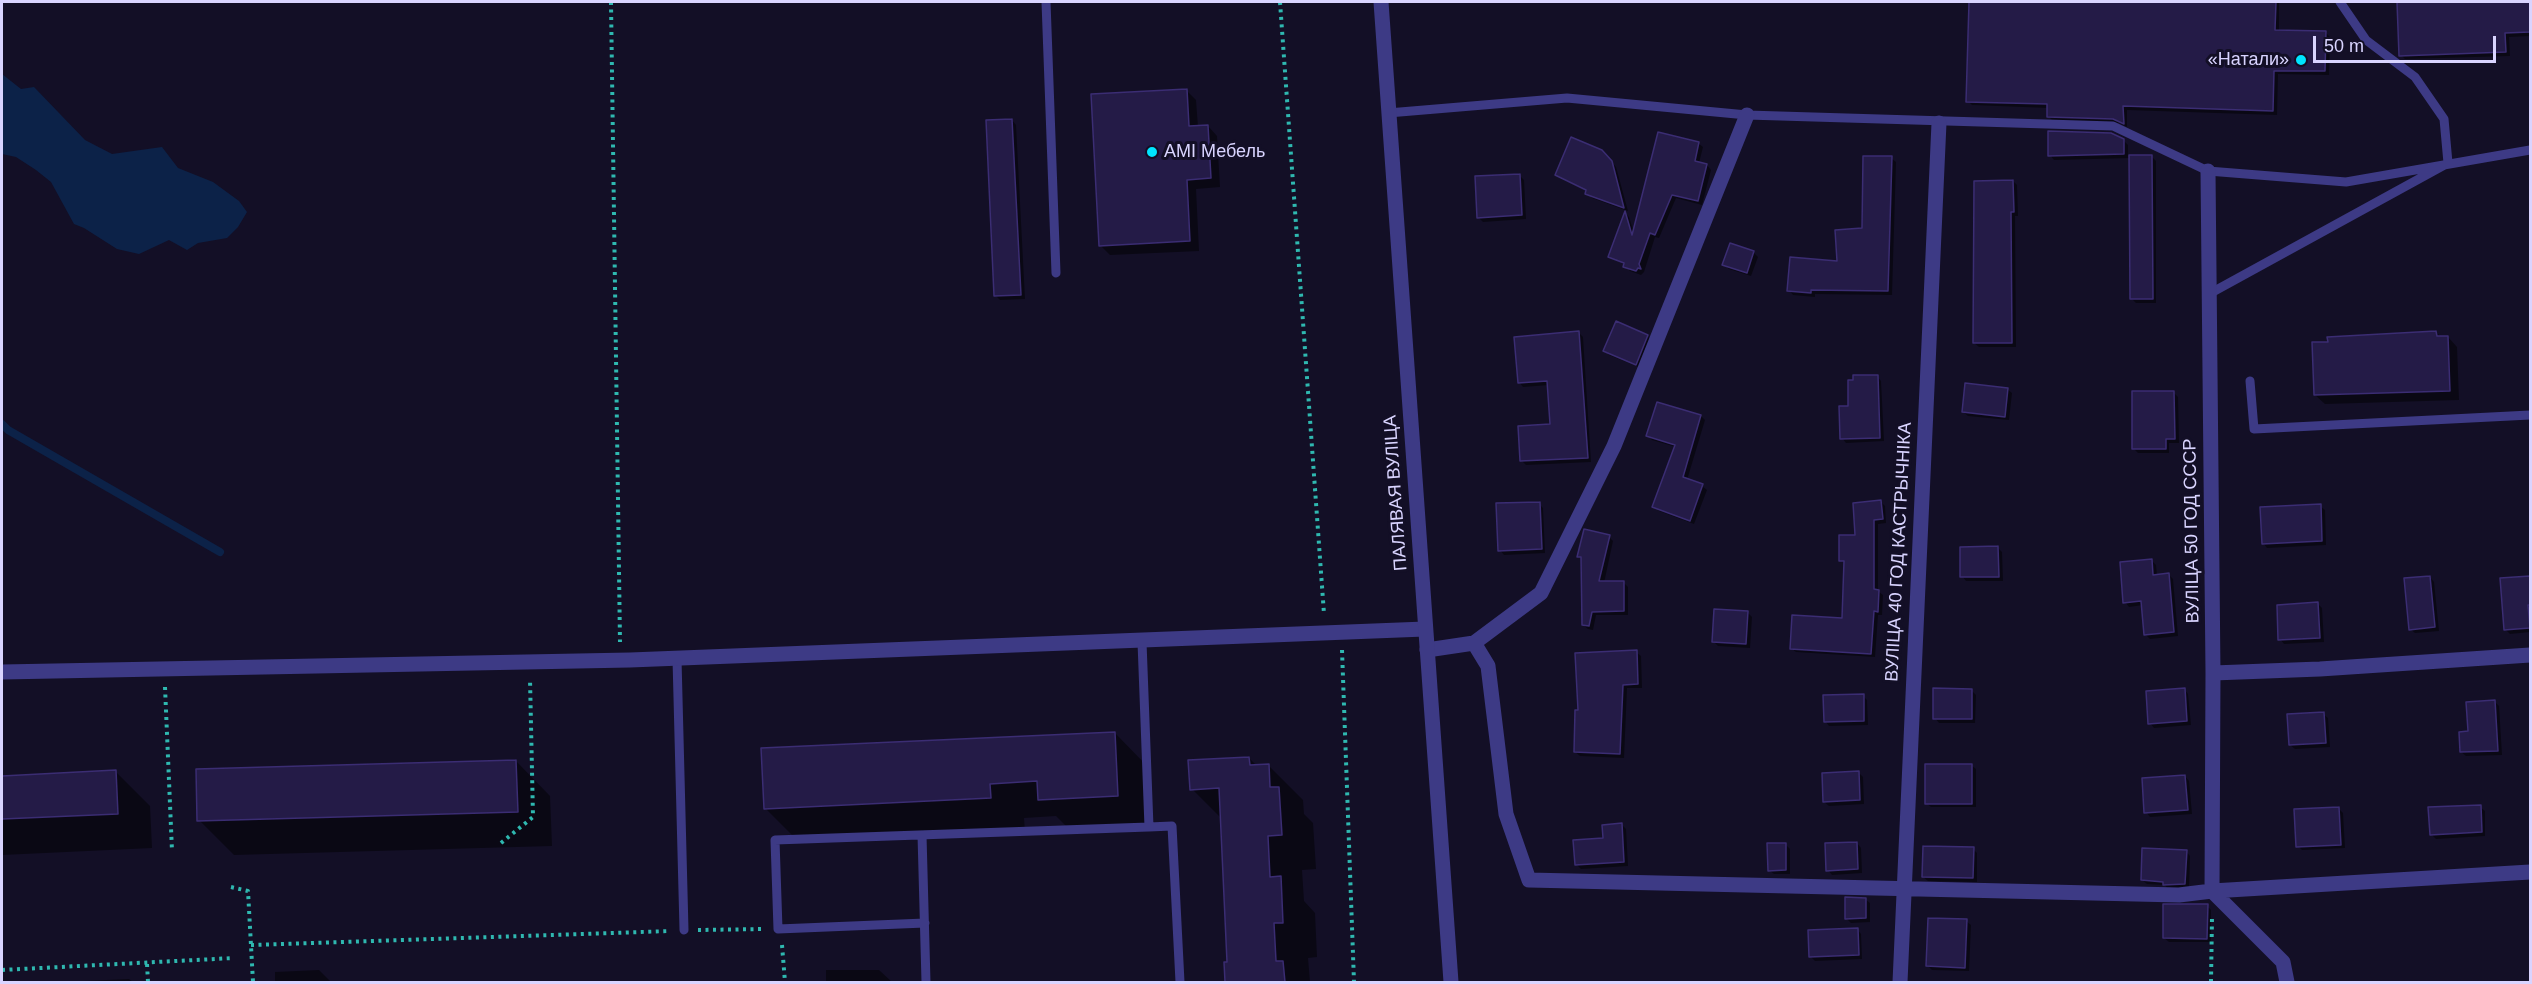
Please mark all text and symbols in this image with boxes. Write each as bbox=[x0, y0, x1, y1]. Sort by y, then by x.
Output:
scale bar bbox=[2316, 24, 2499, 62]
text: 50 m bbox=[2324, 36, 2364, 56]
place label: «Натали» bbox=[2208, 49, 2289, 71]
marker: «Натали» bbox=[2294, 53, 2308, 67]
place label: AMI Мебель bbox=[1164, 141, 1265, 163]
marker: AMI Мебель bbox=[1145, 145, 1159, 159]
street label: ПАЛЯВАЯ ВУЛІЦА bbox=[1380, 414, 1412, 572]
street label: ВУЛІЦА 40 ГОД КАСТРЫЧНІКА bbox=[1881, 422, 1917, 682]
street label: ВУЛІЦА 50 ГОД СССР bbox=[2180, 438, 2204, 624]

